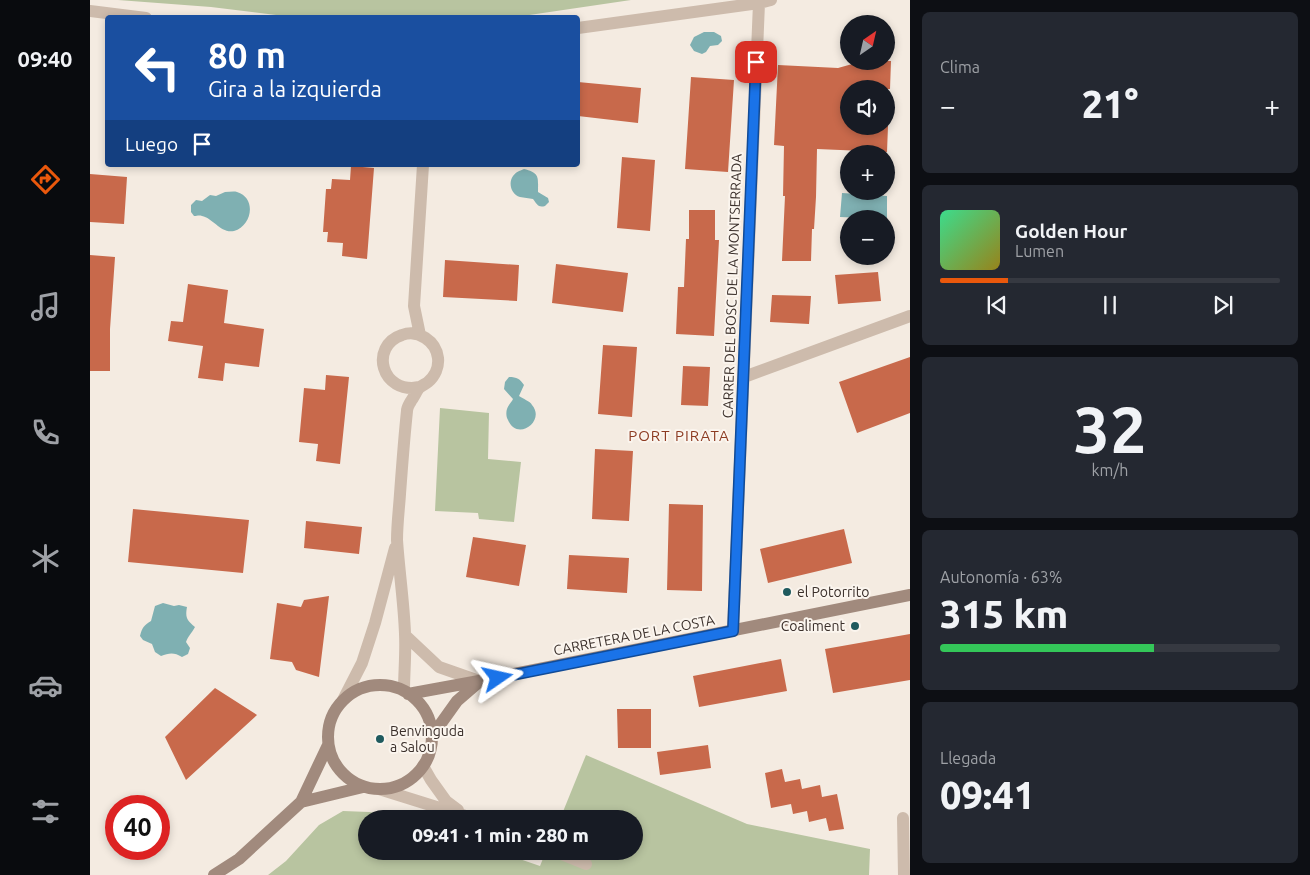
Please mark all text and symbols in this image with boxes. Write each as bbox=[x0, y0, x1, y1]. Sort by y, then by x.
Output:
north arrow bbox=[840, 15, 895, 70]
map controls bbox=[840, 15, 895, 265]
icon: left bbox=[125, 35, 190, 100]
text: 80 m bbox=[208, 35, 286, 75]
pin bbox=[735, 41, 777, 83]
text: 09:40 bbox=[17, 46, 73, 71]
icon: arrive bbox=[742, 48, 770, 76]
text: Clima bbox=[940, 58, 980, 76]
text: Gira a la izquierda bbox=[208, 76, 382, 101]
button: sound bbox=[840, 80, 895, 135]
text: 21° bbox=[1082, 83, 1138, 125]
text: − bbox=[940, 90, 956, 121]
text: + bbox=[1264, 90, 1280, 121]
icon: arrive bbox=[188, 130, 216, 158]
text: Luego bbox=[125, 133, 178, 155]
button: + bbox=[840, 145, 895, 200]
street label: CARRER DEL BOSC DE LA MONTSERRADA bbox=[719, 153, 745, 419]
icon: directions bbox=[28, 162, 63, 197]
button: − bbox=[840, 210, 895, 265]
text: Golden Hour bbox=[1015, 220, 1127, 242]
text: Lumen bbox=[1015, 242, 1064, 260]
icon: music bbox=[28, 289, 63, 324]
icon: previous bbox=[983, 291, 1011, 319]
icon: pause bbox=[1096, 291, 1124, 319]
icon: next bbox=[1209, 291, 1237, 319]
text: 32 bbox=[1073, 392, 1147, 465]
icon: phone bbox=[28, 415, 63, 450]
district label: PORT PIRATA bbox=[628, 427, 730, 444]
text: km/h bbox=[1092, 461, 1128, 479]
icon: climate bbox=[28, 541, 63, 576]
text: Autonomía · 63% bbox=[940, 568, 1062, 586]
place label: el Potorrito bbox=[797, 584, 869, 600]
marker: el Potorrito bbox=[781, 586, 793, 598]
text: 315 km bbox=[940, 593, 1068, 635]
street label: CARRETERA DE LA COSTA bbox=[552, 612, 716, 658]
place label: Coaliment bbox=[781, 618, 845, 634]
marker: Coaliment bbox=[849, 620, 861, 632]
position arrow bbox=[471, 651, 523, 703]
icon: car bbox=[28, 668, 63, 703]
place label: Benvinguda a Salou bbox=[390, 723, 464, 755]
marker: Benvinguda a Salou bbox=[374, 733, 386, 745]
text: Llegada bbox=[940, 749, 996, 767]
text: 09:41 bbox=[940, 774, 1035, 816]
icon: filters bbox=[28, 794, 63, 829]
speed limit sign: 40 bbox=[105, 795, 170, 860]
text: 09:41 · 1 min · 280 m bbox=[412, 824, 589, 846]

